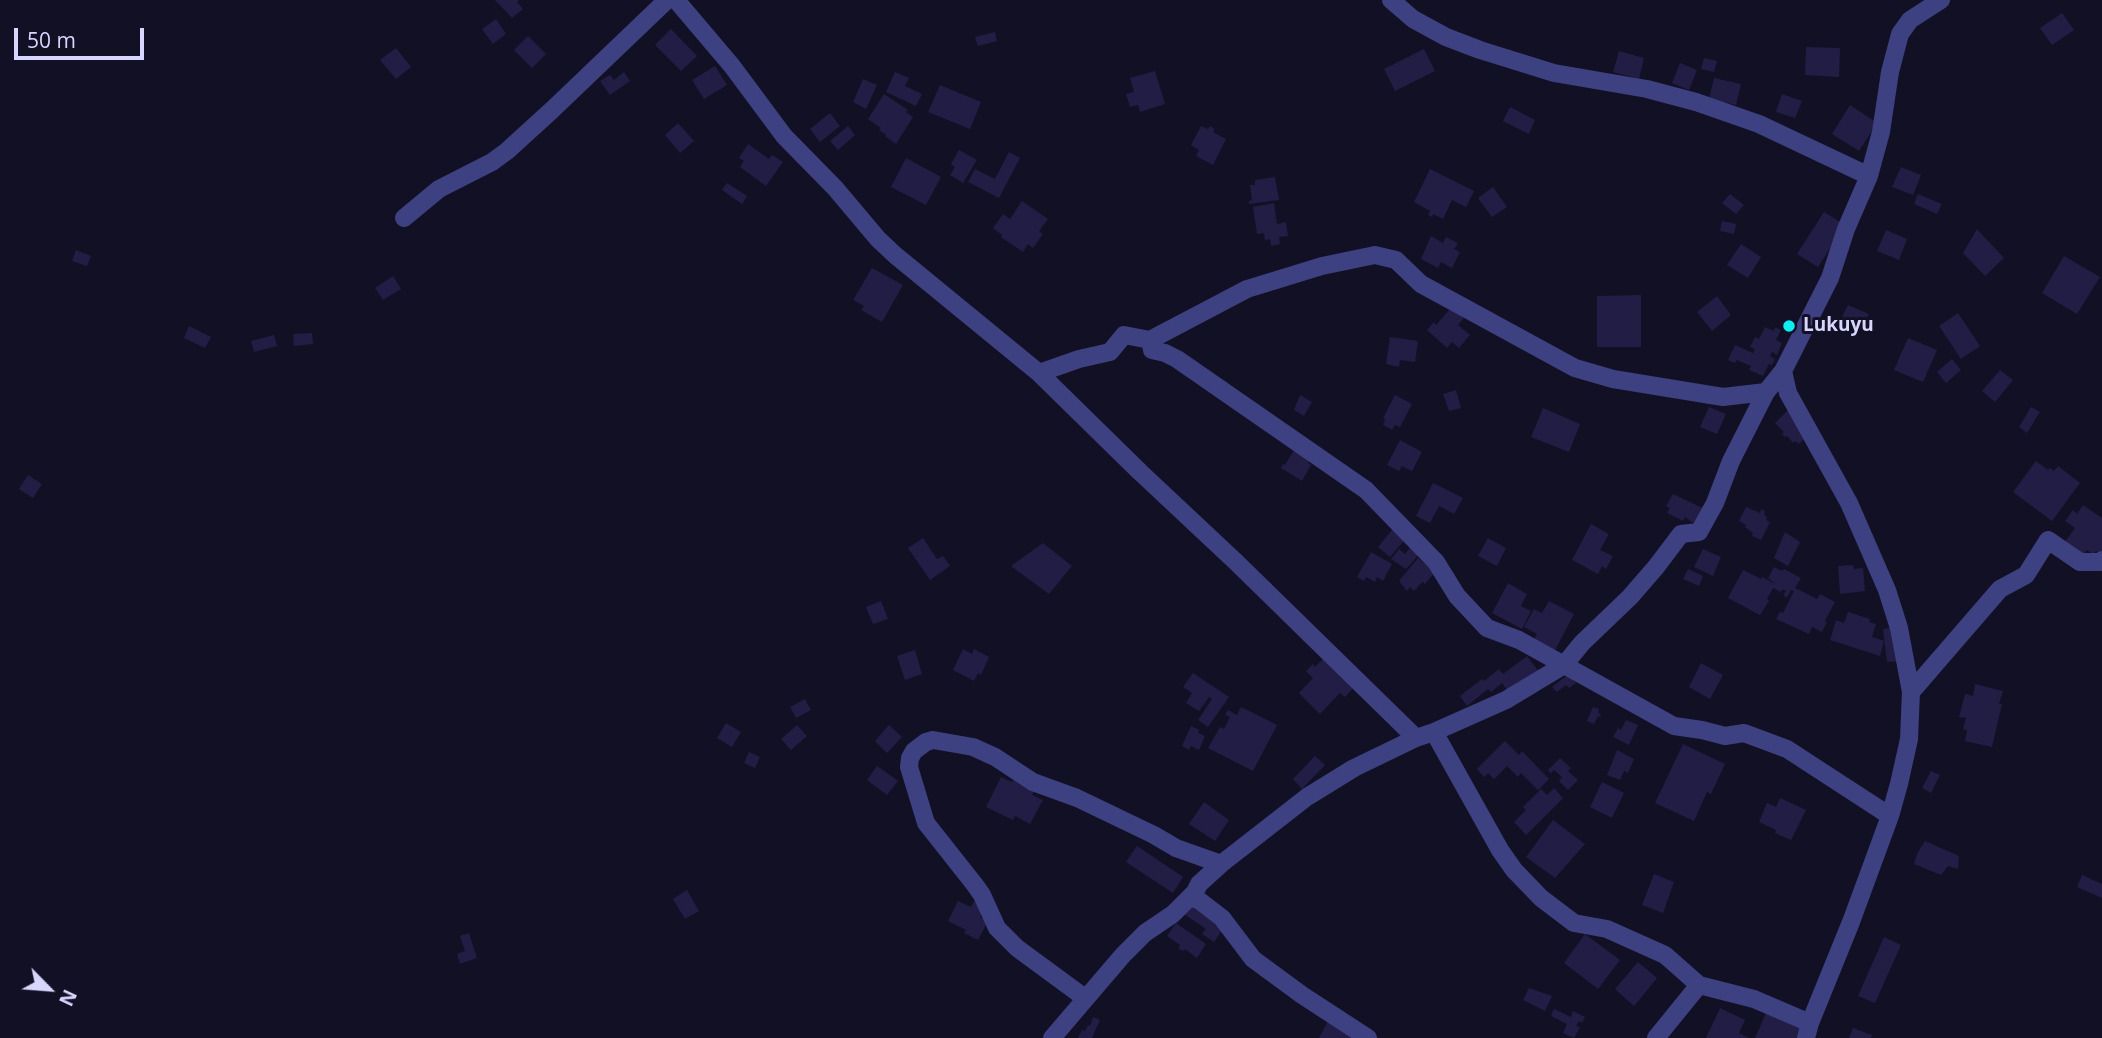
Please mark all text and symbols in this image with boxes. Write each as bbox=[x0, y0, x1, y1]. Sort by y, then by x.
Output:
scale bar bbox=[18, 14, 147, 58]
text: 50 m bbox=[27, 26, 76, 54]
place label: Lukuyu bbox=[1803, 315, 1874, 337]
marker: Lukuyu bbox=[1781, 318, 1797, 334]
north arrow bbox=[14, 954, 84, 1024]
text: N bbox=[53, 985, 83, 1010]

